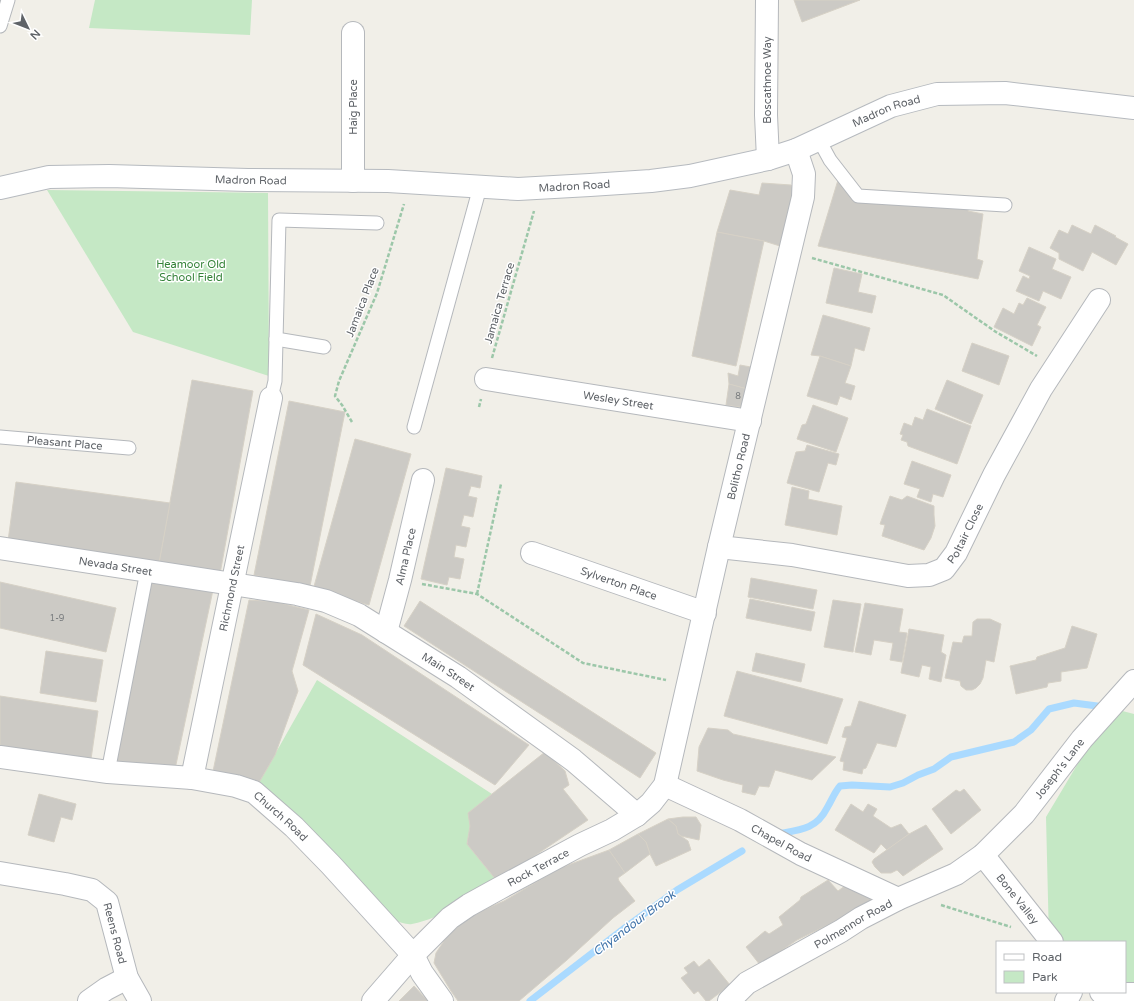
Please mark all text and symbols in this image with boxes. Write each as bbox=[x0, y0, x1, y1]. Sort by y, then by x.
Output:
north arrow bbox=[8, 8, 48, 48]
text: N bbox=[27, 27, 43, 42]
street label: Boscathnoe Way bbox=[761, 36, 774, 124]
street label: Haig Place bbox=[347, 79, 360, 135]
street label: Madron Road bbox=[850, 93, 922, 130]
street label: Madron Road bbox=[215, 173, 287, 187]
street label: Madron Road bbox=[538, 178, 611, 195]
park label: Heamoor Old School Field bbox=[156, 258, 226, 284]
street label: Jamaica Terrace bbox=[482, 261, 517, 345]
street label: Jamaica Place bbox=[343, 266, 382, 339]
street label: Wesley Street bbox=[582, 389, 655, 413]
house number: 8 bbox=[735, 391, 741, 402]
street label: Bolitho Road bbox=[725, 432, 753, 501]
street label: Pleasant Place bbox=[26, 433, 103, 453]
street label: Poltair Close bbox=[944, 502, 986, 566]
street label: Alma Place bbox=[393, 527, 419, 587]
street label: Richmond Street bbox=[217, 544, 247, 633]
street label: Nevada Street bbox=[78, 554, 153, 579]
street label: Sylverton Place bbox=[579, 564, 659, 603]
house number: 1-9 bbox=[50, 613, 65, 624]
street label: Main Street bbox=[419, 650, 477, 694]
street label: Joseph's Lane bbox=[1032, 736, 1087, 802]
street label: Church Road bbox=[251, 789, 310, 844]
street label: Chapel Road bbox=[749, 821, 813, 865]
street label: Rock Terrace bbox=[505, 846, 572, 890]
street label: Bone Valley bbox=[993, 871, 1041, 927]
water label: Chyandour Brook bbox=[590, 887, 679, 959]
street label: Polmennor Road bbox=[812, 897, 895, 952]
street label: Reens Road bbox=[100, 901, 129, 965]
legend bbox=[996, 941, 1126, 993]
text: Road bbox=[1032, 950, 1062, 964]
text: Park bbox=[1032, 970, 1058, 984]

